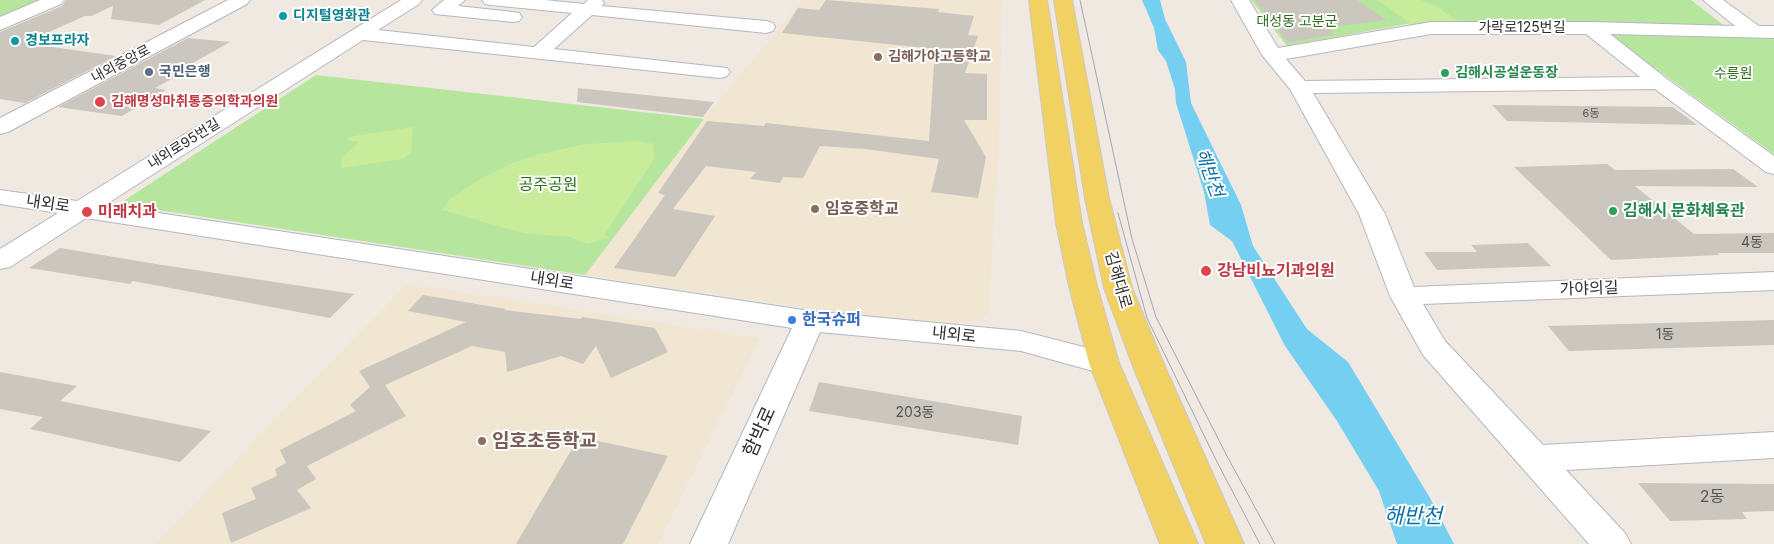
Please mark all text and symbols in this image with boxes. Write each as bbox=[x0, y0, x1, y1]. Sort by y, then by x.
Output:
place label: 디지털영화관 bbox=[293, 8, 370, 24]
marker: 디지털영화관 bbox=[277, 10, 289, 22]
park label: 대성동 고분군 bbox=[1256, 14, 1338, 30]
street label: 가락로125번길 bbox=[1478, 20, 1566, 36]
place label: 경보프라자 bbox=[25, 33, 89, 49]
marker: 경보프라자 bbox=[9, 35, 21, 47]
street label: 내외중앙로 bbox=[89, 41, 153, 87]
place label: 김해가야고등학교 bbox=[888, 49, 991, 65]
marker: 김해가야고등학교 bbox=[872, 51, 884, 63]
place label: 국민은행 bbox=[159, 64, 211, 80]
place label: 김해시공설운동장 bbox=[1455, 65, 1558, 81]
marker: 국민은행 bbox=[143, 66, 155, 78]
park label: 수릉원 bbox=[1714, 66, 1752, 82]
marker: 김해시공설운동장 bbox=[1439, 67, 1451, 79]
place label: 김해명성마취통증의학과의원 bbox=[111, 94, 278, 110]
marker: 김해명성마취통증의학과의원 bbox=[93, 95, 107, 109]
house number: 6동 bbox=[1583, 107, 1599, 121]
street label: 내외로95번길 bbox=[145, 115, 223, 173]
water label: 해반천 bbox=[1190, 146, 1228, 200]
park label: 공주공원 bbox=[519, 175, 577, 195]
street label: 내외로 bbox=[25, 191, 71, 217]
place label: 임호중학교 bbox=[825, 199, 899, 219]
place label: 김해시 문화체육관 bbox=[1623, 201, 1745, 221]
place label: 미래치과 bbox=[98, 202, 157, 222]
marker: 임호중학교 bbox=[809, 203, 821, 215]
marker: 미래치과 bbox=[80, 205, 94, 219]
marker: 김해시 문화체육관 bbox=[1607, 205, 1619, 217]
house number: 4동 bbox=[1741, 235, 1763, 251]
street label: 김해대로 bbox=[1101, 249, 1135, 311]
place label: 강남비뇨기과의원 bbox=[1217, 261, 1335, 281]
marker: 강남비뇨기과의원 bbox=[1199, 264, 1213, 278]
street label: 내외로 bbox=[529, 268, 575, 294]
street label: 가야의길 bbox=[1559, 278, 1619, 300]
place label: 한국슈퍼 bbox=[802, 310, 861, 330]
marker: 한국슈퍼 bbox=[786, 314, 798, 326]
street label: 내외로 bbox=[931, 323, 977, 347]
house number: 1동 bbox=[1656, 327, 1674, 343]
street label: 함박로 bbox=[739, 403, 781, 461]
house number: 203동 bbox=[896, 405, 934, 421]
place label: 임호초등학교 bbox=[492, 430, 597, 452]
marker: 임호초등학교 bbox=[476, 435, 488, 447]
house number: 2동 bbox=[1700, 487, 1724, 507]
water label: 해반천 bbox=[1384, 504, 1442, 530]

